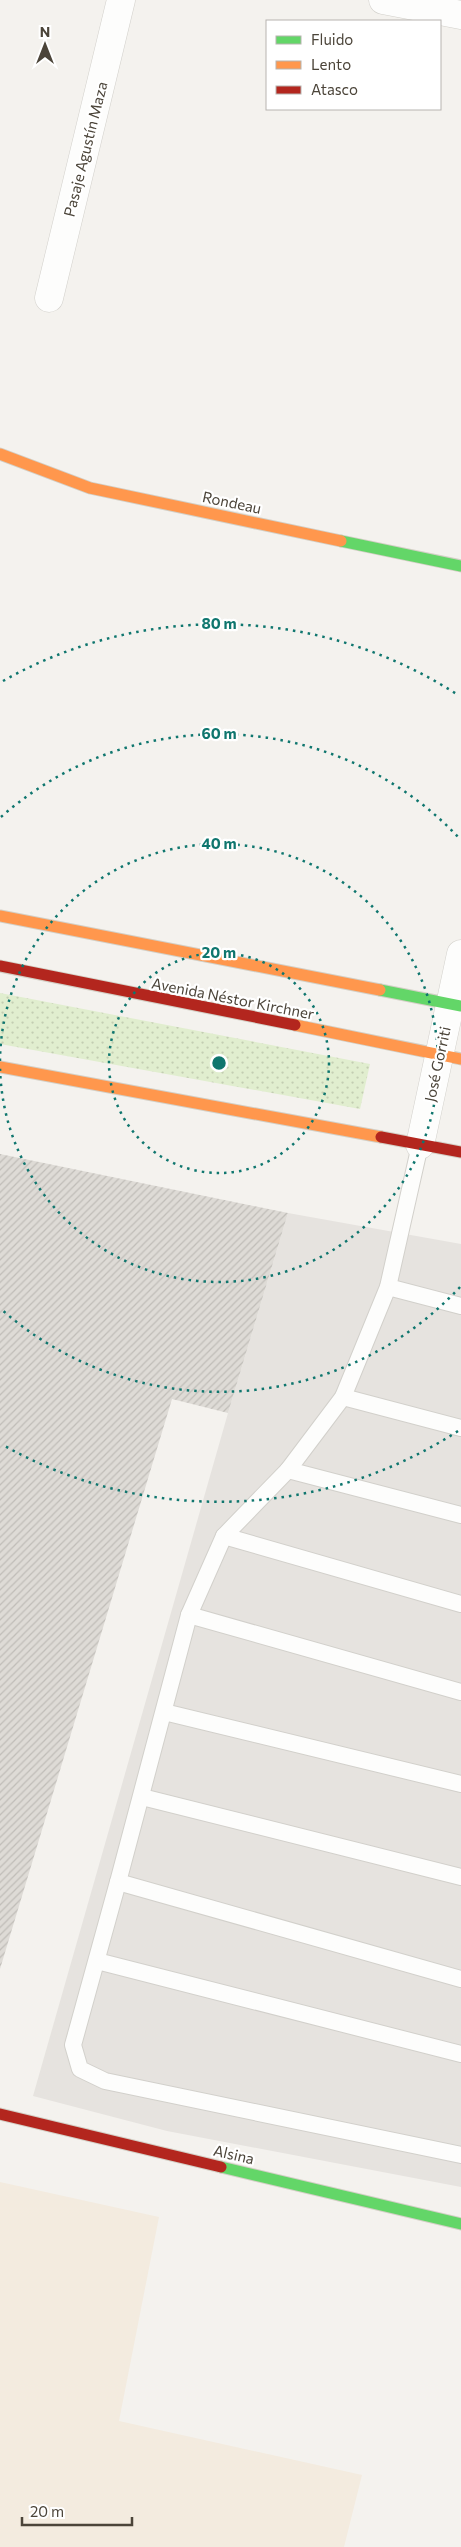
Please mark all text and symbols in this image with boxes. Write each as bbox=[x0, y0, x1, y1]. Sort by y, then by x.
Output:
north arrow bbox=[20, 20, 70, 70]
legend bbox=[266, 20, 441, 110]
text: N bbox=[40, 23, 50, 40]
text: Fluido bbox=[311, 30, 353, 48]
text: Lento bbox=[311, 55, 351, 73]
street label: Pasaje Agustín Maza bbox=[59, 80, 111, 218]
text: Atasco bbox=[311, 80, 358, 98]
street label: Rondeau bbox=[201, 487, 263, 517]
text: 80 m bbox=[201, 614, 237, 632]
text: 60 m bbox=[201, 724, 237, 742]
text: 40 m bbox=[201, 834, 237, 852]
text: 20 m bbox=[202, 943, 236, 961]
street label: Avenida Néstor Kirchner bbox=[150, 973, 316, 1023]
street label: José Gorriti bbox=[420, 1025, 454, 1103]
centre of rings bbox=[210, 1054, 228, 1072]
street label: Alsina bbox=[212, 2141, 256, 2167]
scale bar bbox=[22, 2494, 132, 2526]
text: 20 m bbox=[30, 2502, 64, 2520]

